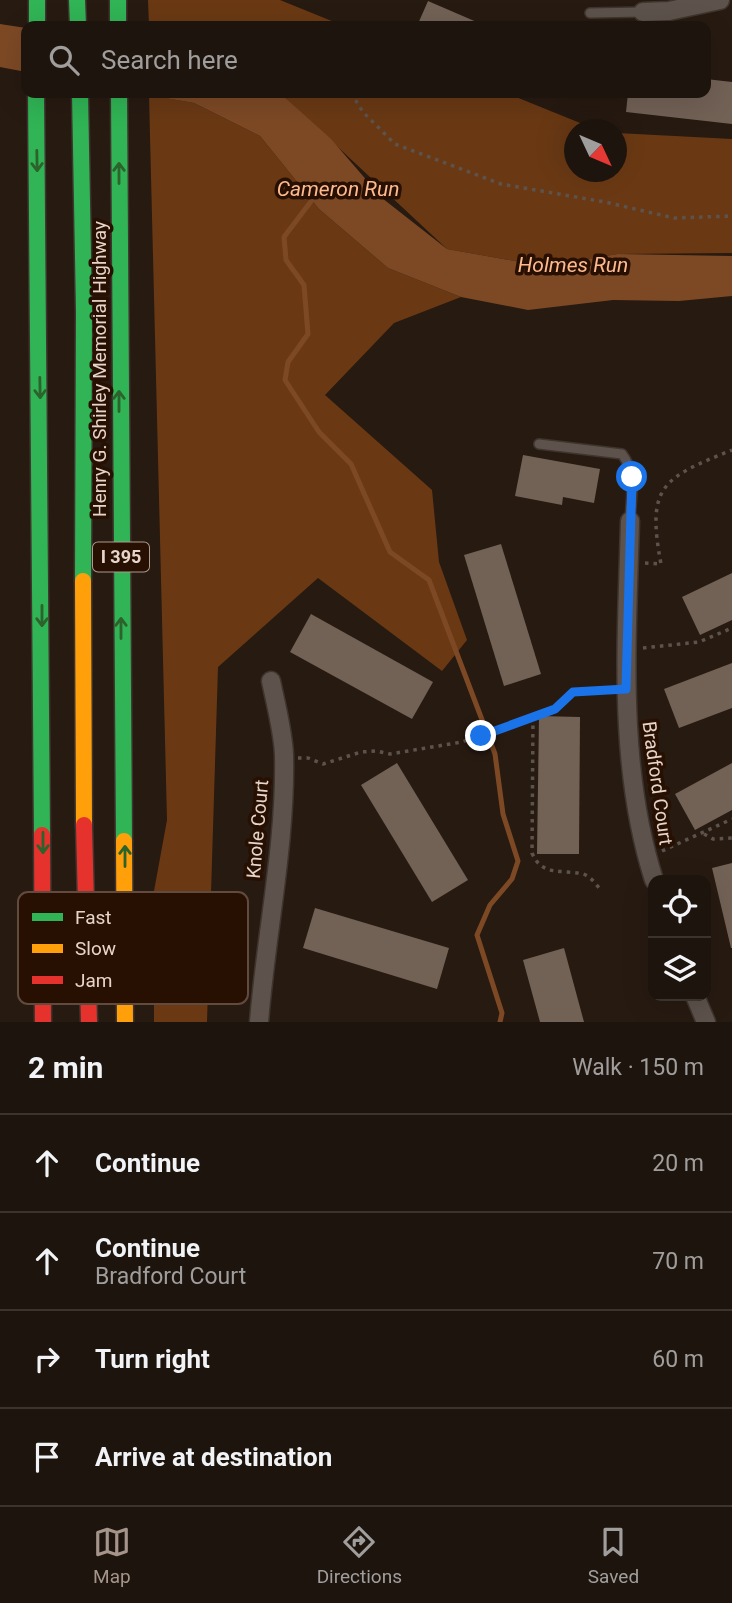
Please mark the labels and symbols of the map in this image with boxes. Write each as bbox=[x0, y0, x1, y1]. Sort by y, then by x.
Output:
north arrow bbox=[564, 119, 627, 182]
one-way arrow bbox=[30, 149, 44, 172]
one-way arrow bbox=[112, 162, 126, 185]
water label: Cameron Run bbox=[277, 177, 399, 201]
street label: Henry G. Shirley Memorial Highway bbox=[88, 221, 111, 517]
water label: Holmes Run bbox=[518, 253, 628, 277]
one-way arrow bbox=[33, 377, 46, 400]
one-way arrow bbox=[112, 390, 126, 413]
route start bbox=[616, 461, 647, 492]
road number: I 395 bbox=[93, 542, 149, 572]
one-way arrow bbox=[35, 604, 49, 627]
one-way arrow bbox=[114, 617, 128, 640]
route end bbox=[465, 720, 496, 751]
street label: Bradford Court bbox=[637, 720, 678, 847]
street label: Knole Court bbox=[242, 779, 273, 879]
one-way arrow bbox=[36, 832, 50, 855]
one-way arrow bbox=[118, 845, 132, 868]
legend bbox=[18, 892, 248, 1004]
text: Fast bbox=[75, 906, 112, 929]
text: Slow bbox=[75, 937, 116, 960]
text: Jam bbox=[75, 969, 112, 992]

